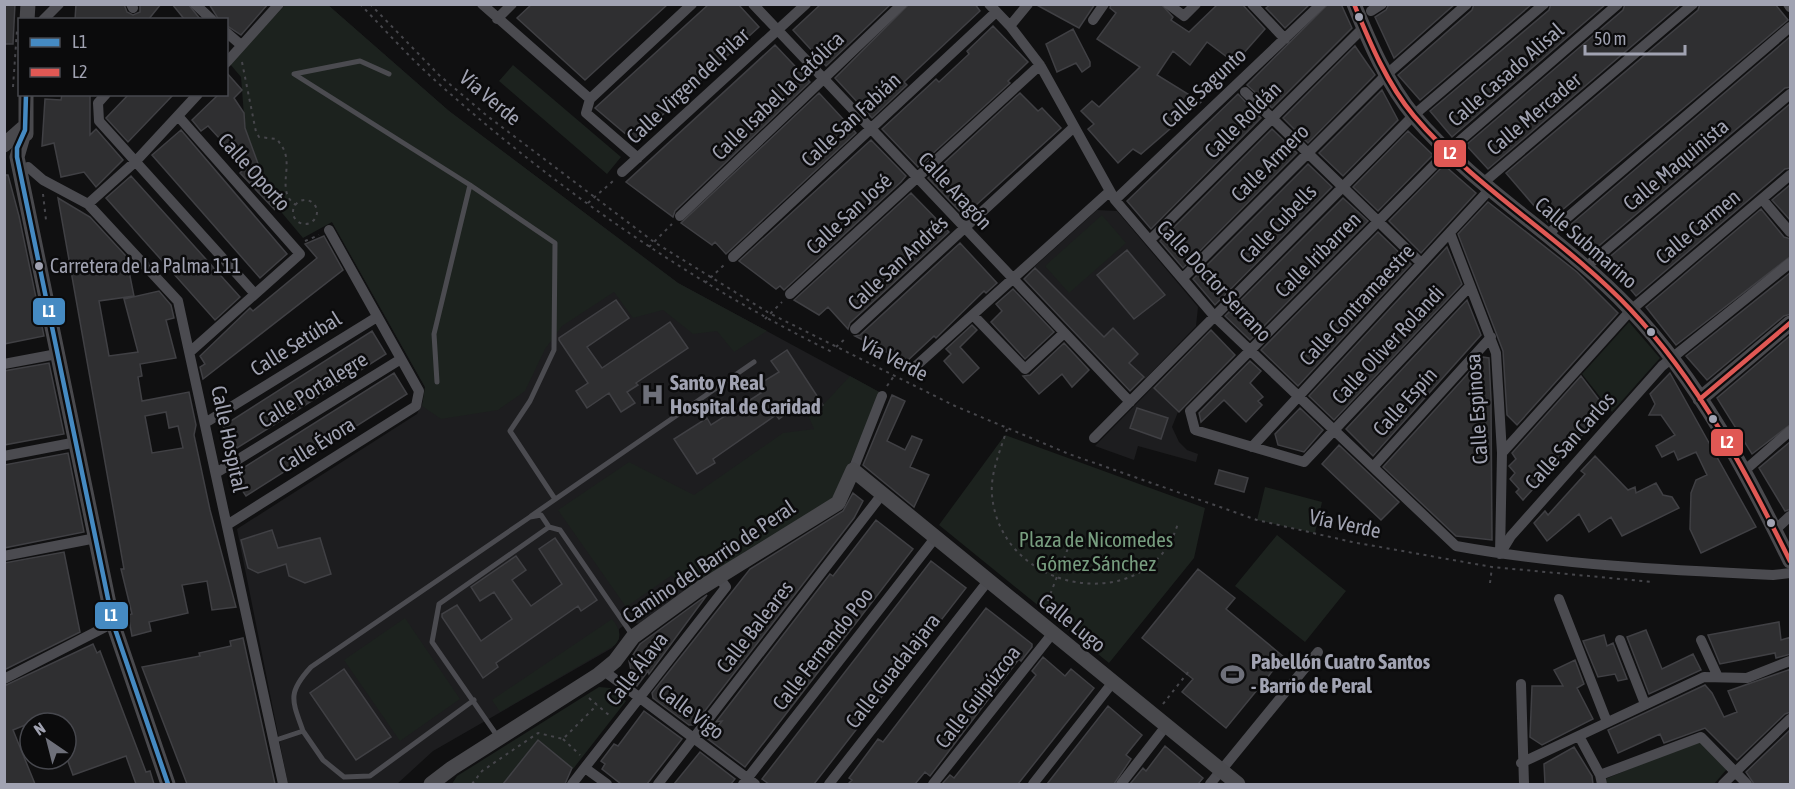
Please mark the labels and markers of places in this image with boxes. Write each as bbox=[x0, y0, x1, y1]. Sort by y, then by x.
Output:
unlabelled marker bbox=[1353, 11, 1365, 23]
place label: Carretera de La Palma 111 bbox=[50, 254, 241, 277]
marker: Carretera de La Palma 111 bbox=[33, 260, 45, 272]
unlabelled marker bbox=[1645, 326, 1657, 338]
place label: Santo y Real Hospital de Caridad bbox=[670, 370, 821, 418]
hospital icon: Santo y Real Hospital de Caridad bbox=[639, 382, 665, 408]
unlabelled marker bbox=[1707, 413, 1719, 425]
unlabelled marker bbox=[1765, 517, 1777, 529]
place label: Pabellón Cuatro Santos - Barrio de Peral bbox=[1251, 649, 1431, 697]
sports icon: Pabellón Cuatro Santos - Barrio de Peral bbox=[1220, 661, 1246, 687]

